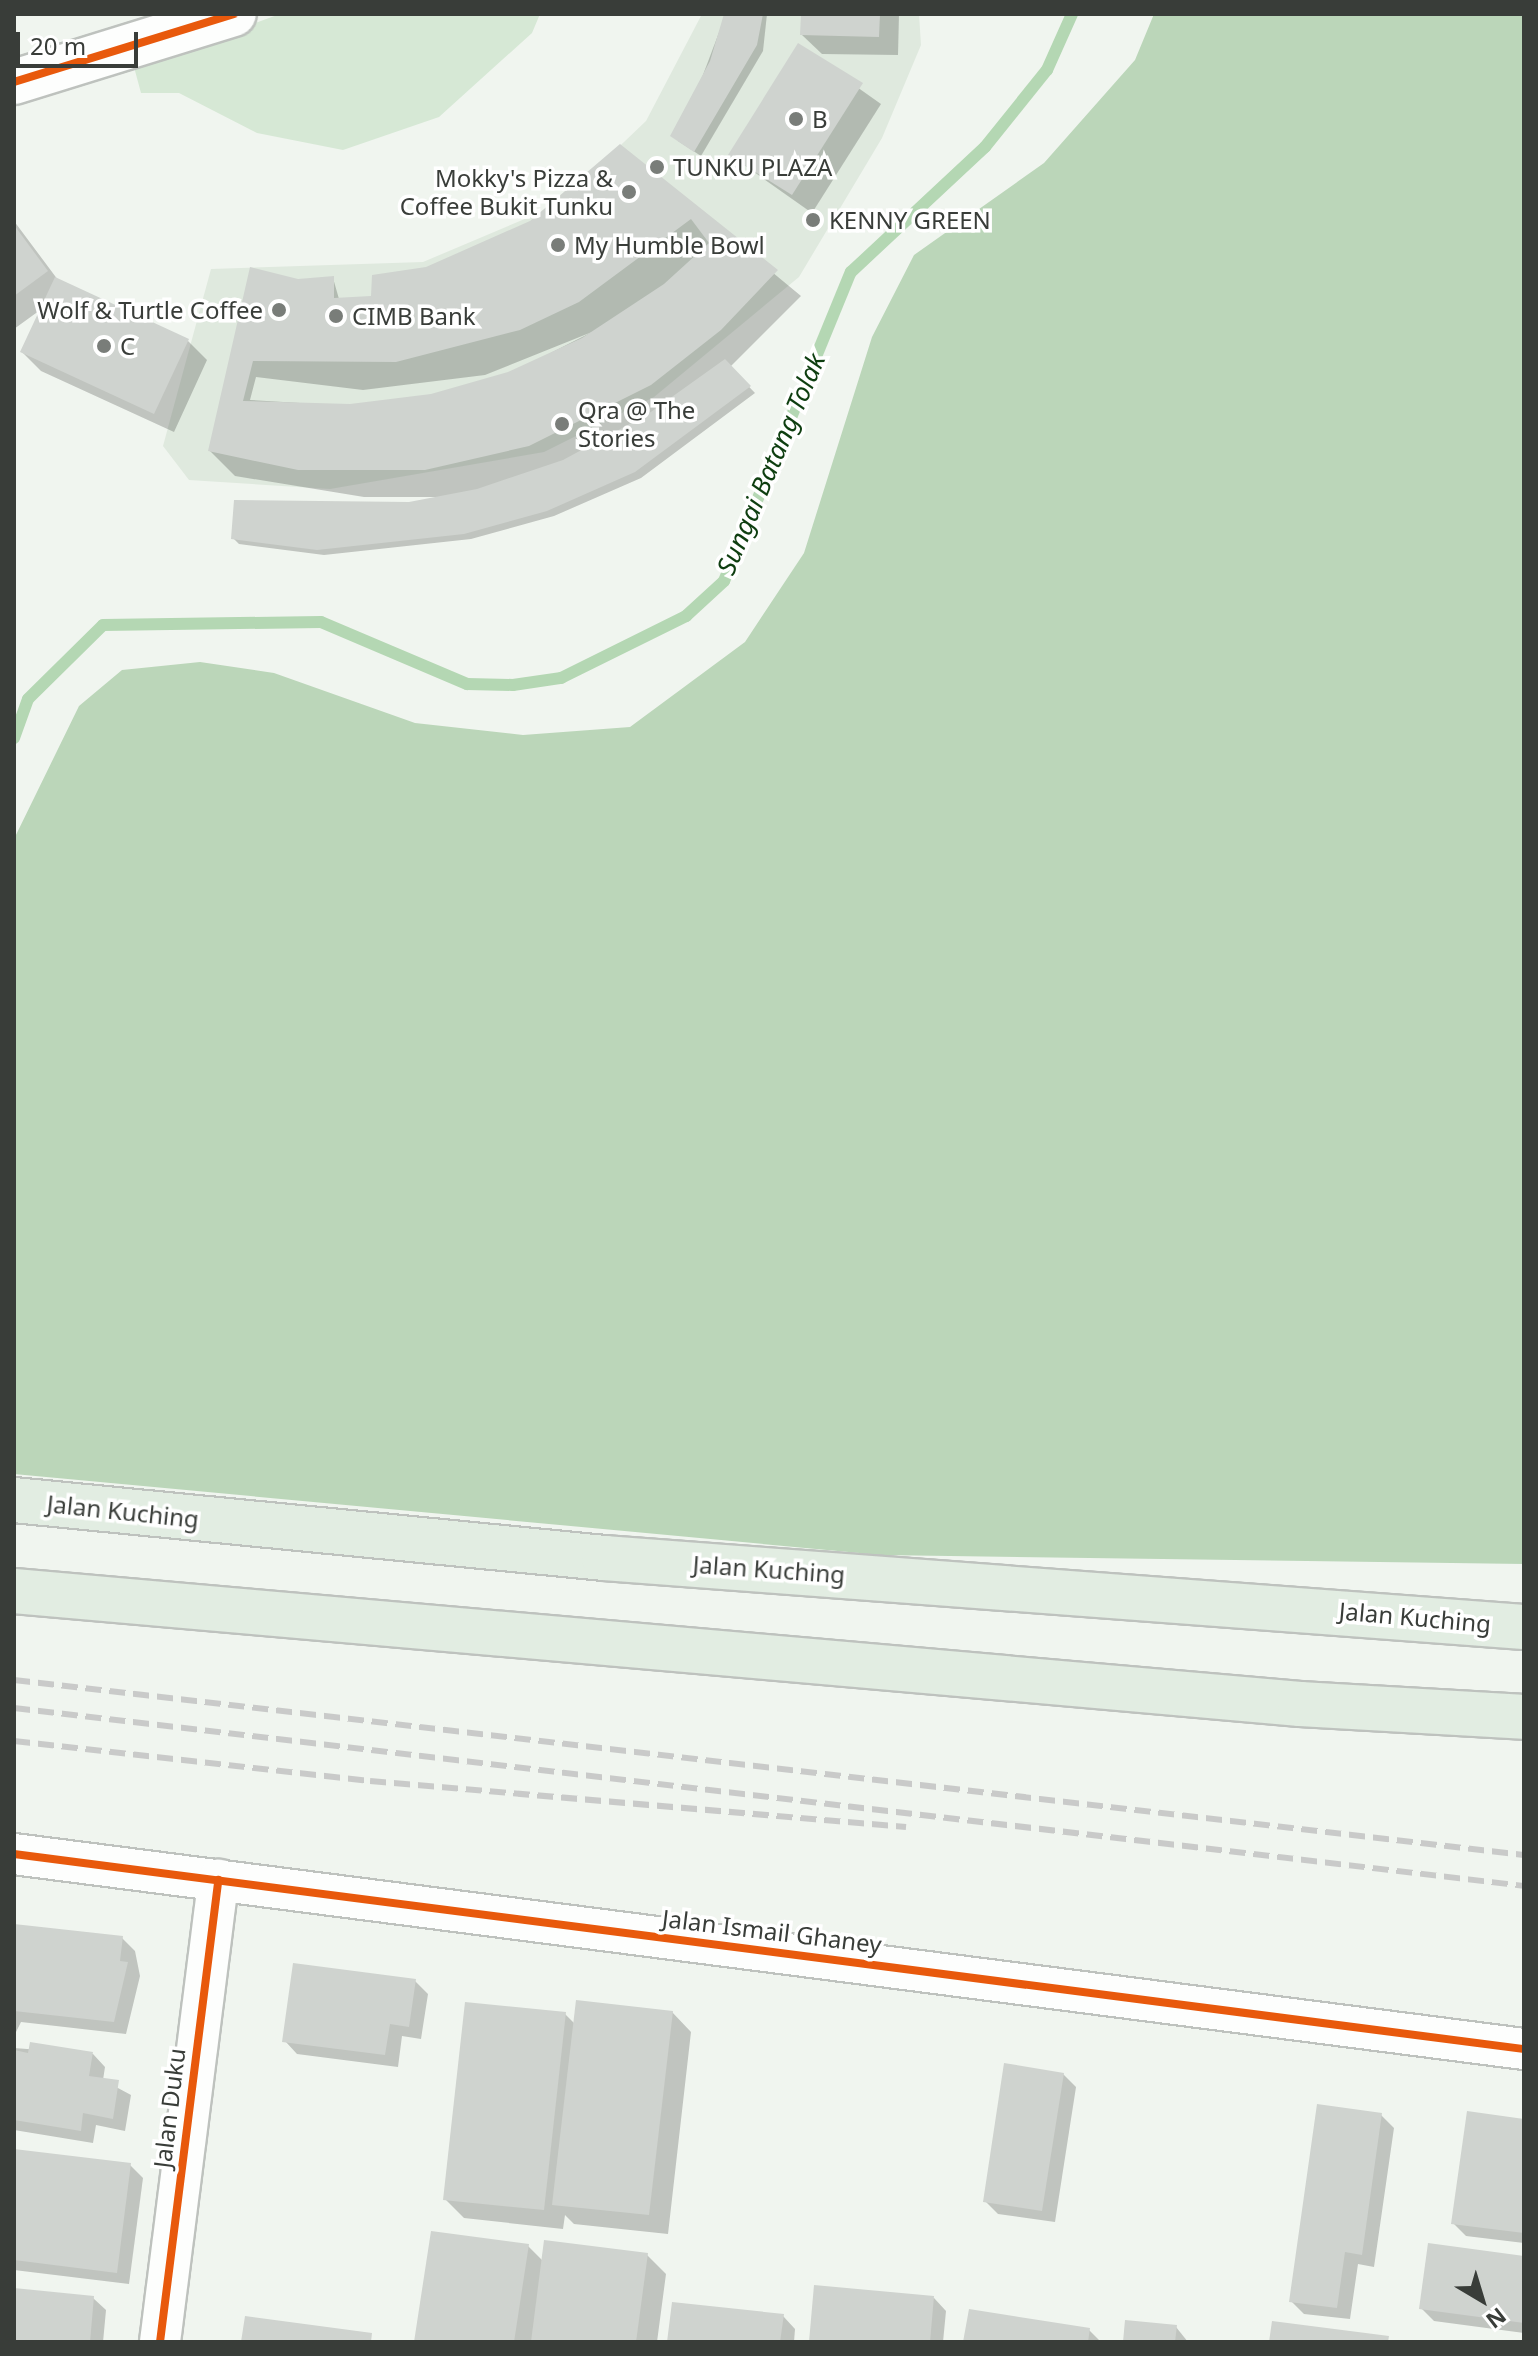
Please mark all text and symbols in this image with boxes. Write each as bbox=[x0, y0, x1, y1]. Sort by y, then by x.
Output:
scale bar bbox=[20, 16, 142, 66]
text: 20 m bbox=[30, 29, 86, 62]
place label: B bbox=[812, 105, 828, 133]
marker: B bbox=[787, 110, 805, 128]
place label: TUNKU PLAZA bbox=[673, 153, 832, 181]
marker: TUNKU PLAZA bbox=[648, 158, 666, 176]
place label: Mokky's Pizza & Coffee Bukit Tunku bbox=[400, 164, 613, 220]
marker: Mokky's Pizza & Coffee Bukit Tunku bbox=[620, 183, 638, 201]
place label: KENNY GREEN bbox=[829, 206, 991, 234]
marker: KENNY GREEN bbox=[804, 211, 822, 229]
place label: My Humble Bowl bbox=[574, 231, 765, 259]
marker: My Humble Bowl bbox=[549, 236, 567, 254]
place label: Wolf & Turtle Coffee bbox=[37, 296, 263, 324]
marker: Wolf & Turtle Coffee bbox=[270, 301, 288, 319]
place label: CIMB Bank bbox=[352, 302, 476, 330]
marker: CIMB Bank bbox=[327, 307, 345, 325]
place label: C bbox=[120, 332, 135, 360]
marker: C bbox=[95, 337, 113, 355]
water label: Sungai Batang Tolak bbox=[710, 349, 832, 579]
place label: Qra @ The Stories bbox=[578, 396, 695, 452]
marker: Qra @ The Stories bbox=[553, 415, 571, 433]
street label: Jalan Kuching bbox=[46, 1489, 200, 1533]
street label: Jalan Kuching bbox=[692, 1549, 846, 1589]
street label: Jalan Kuching bbox=[1338, 1596, 1492, 1638]
street label: Jalan Ismail Ghaney bbox=[661, 1903, 883, 1959]
street label: Jalan Duku bbox=[147, 2046, 191, 2170]
north arrow bbox=[1442, 2260, 1522, 2340]
text: N bbox=[1480, 2302, 1513, 2336]

